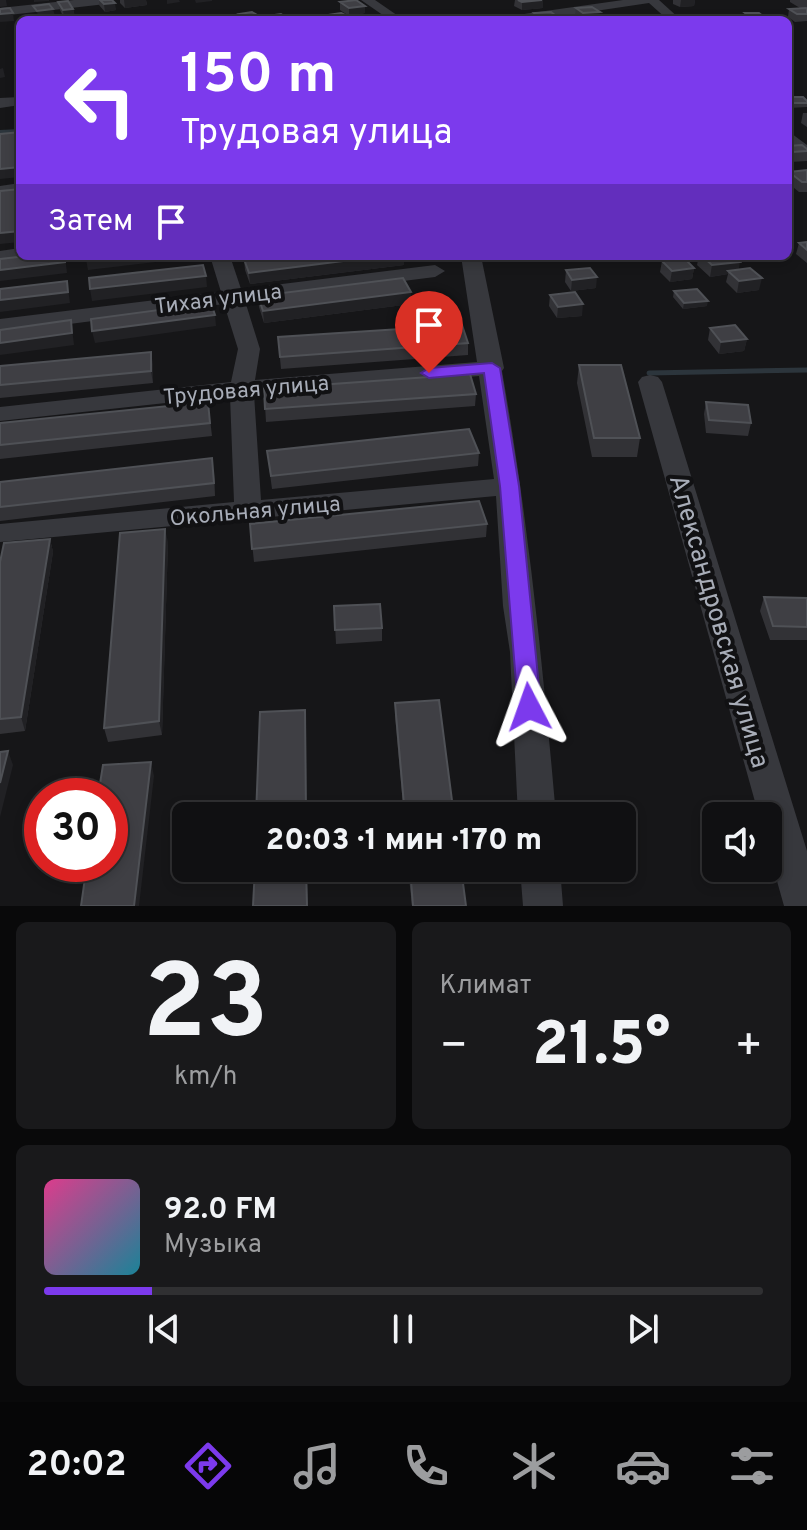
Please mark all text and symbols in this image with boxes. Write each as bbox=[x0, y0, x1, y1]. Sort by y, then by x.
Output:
text: 150 m bbox=[180, 42, 336, 112]
icon: left bbox=[48, 48, 152, 152]
text: Трудовая улица bbox=[180, 111, 452, 157]
icon: arrive bbox=[149, 200, 193, 244]
text: Затем bbox=[48, 204, 133, 241]
street label: Тихая улица bbox=[153, 279, 283, 322]
pin bbox=[395, 291, 463, 373]
icon: arrive bbox=[407, 303, 451, 347]
street label: Трудовая улица bbox=[162, 371, 330, 412]
street label: Александровская улица bbox=[660, 471, 775, 772]
street label: Окольная улица bbox=[169, 492, 342, 533]
position arrow bbox=[487, 665, 571, 749]
speed limit sign: 30 bbox=[24, 778, 128, 882]
map controls bbox=[702, 802, 782, 882]
button: sound bbox=[702, 802, 782, 882]
text: 20:03 · 1 мин · 170 m bbox=[266, 823, 542, 860]
text: 23 bbox=[143, 943, 269, 1075]
text: Климат bbox=[440, 970, 531, 1003]
text: 21.5° bbox=[532, 1010, 670, 1086]
text: − bbox=[440, 1020, 468, 1076]
text: + bbox=[735, 1020, 763, 1076]
text: km/h bbox=[174, 1061, 237, 1094]
text: 92.0 FM bbox=[164, 1192, 277, 1229]
text: Музыка bbox=[164, 1229, 262, 1262]
icon: previous bbox=[142, 1307, 186, 1351]
icon: pause bbox=[381, 1307, 425, 1351]
icon: next bbox=[621, 1307, 665, 1351]
icon: directions bbox=[180, 1438, 236, 1494]
icon: music bbox=[289, 1438, 345, 1494]
icon: phone bbox=[398, 1438, 454, 1494]
icon: climate bbox=[506, 1438, 562, 1494]
icon: car bbox=[615, 1438, 671, 1494]
icon: filters bbox=[724, 1438, 780, 1494]
text: 20:02 bbox=[26, 1443, 127, 1489]

